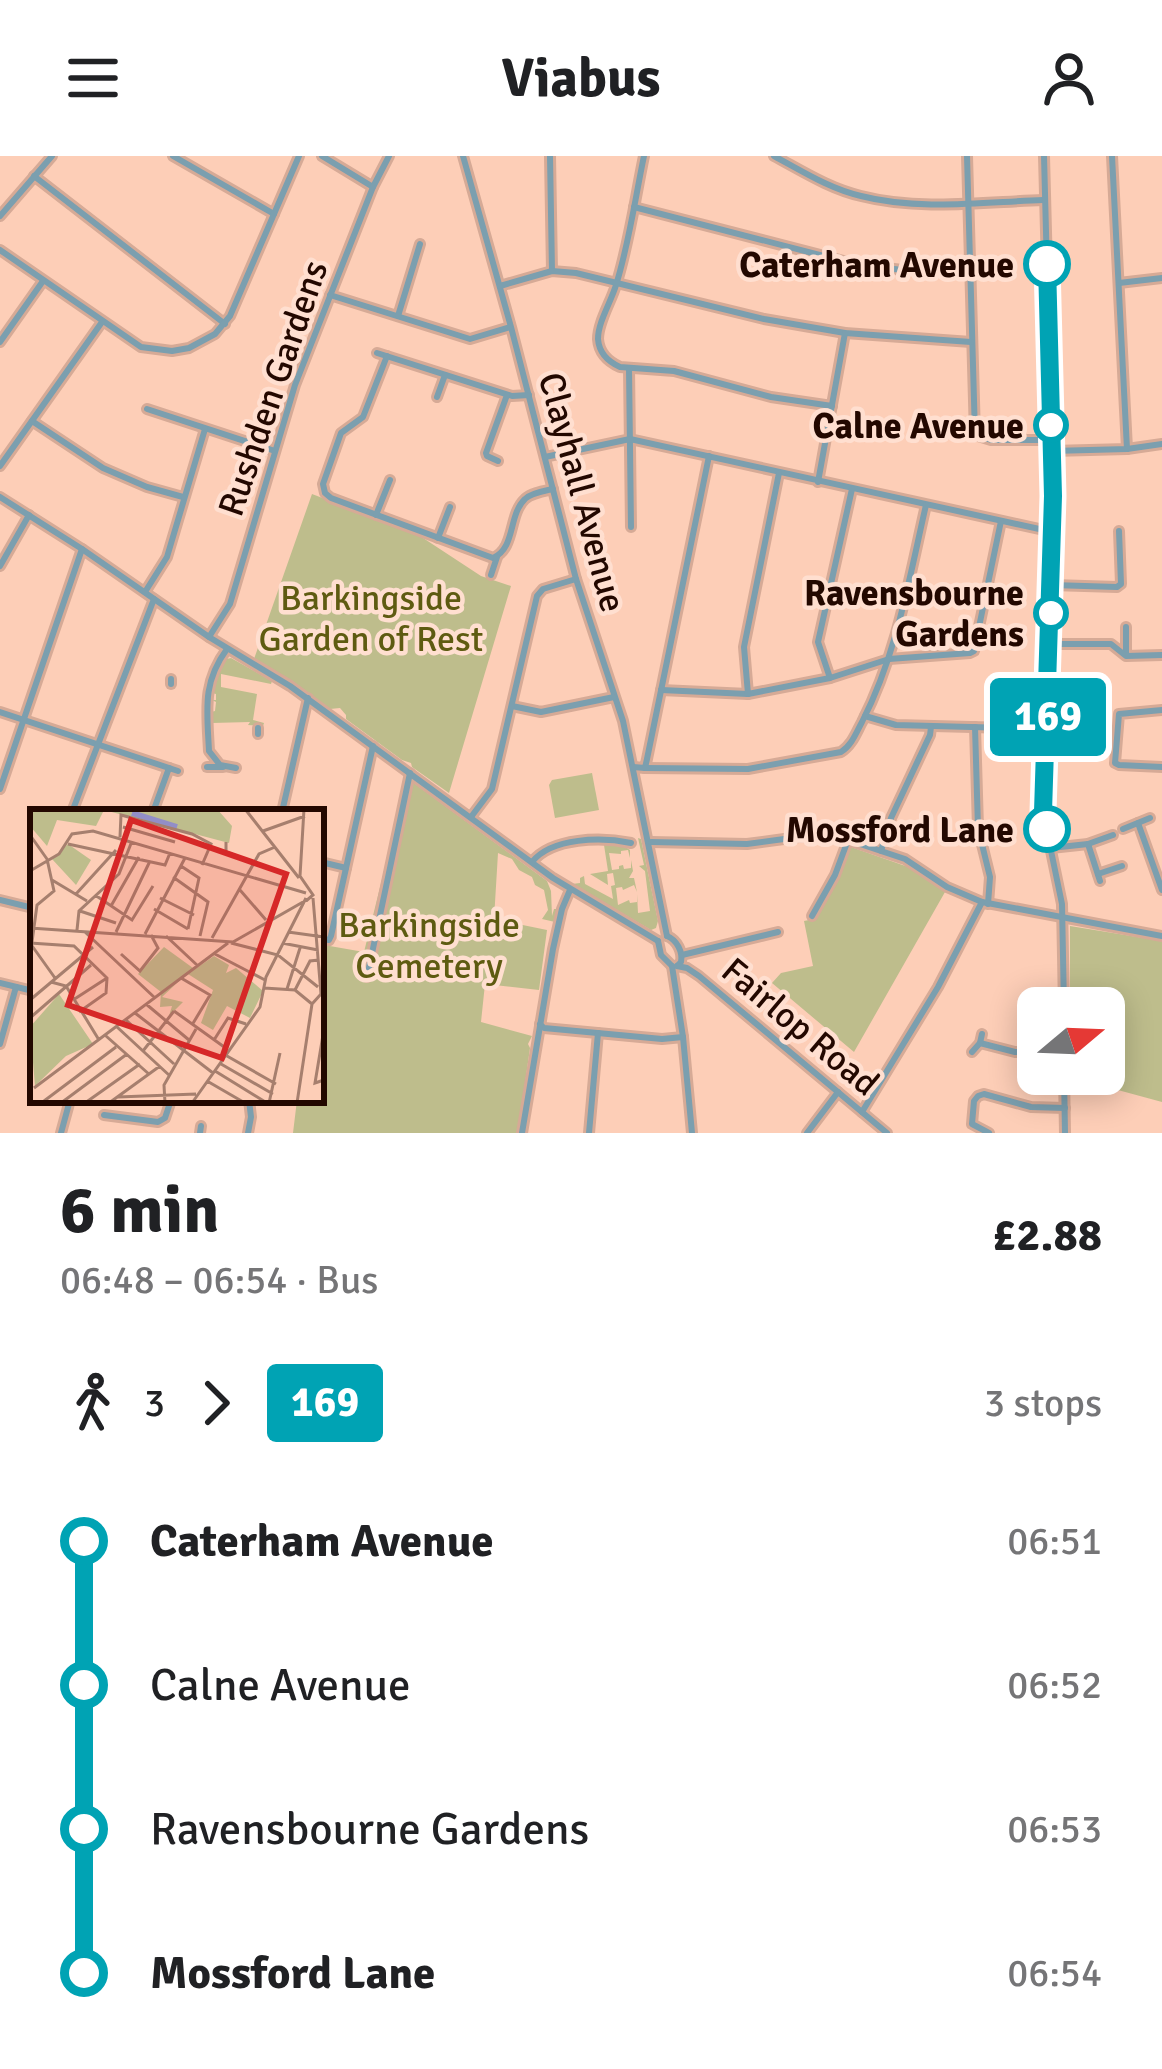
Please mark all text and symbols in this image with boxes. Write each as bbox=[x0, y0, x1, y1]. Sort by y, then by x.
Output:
icon: menu bbox=[60, 45, 126, 111]
text: Viabus bbox=[501, 45, 661, 112]
icon: person bbox=[1036, 45, 1102, 111]
marker: Caterham Avenue bbox=[1025, 242, 1069, 286]
place label: Caterham Avenue bbox=[739, 243, 1014, 288]
street label: Rushden Gardens bbox=[209, 255, 338, 522]
street label: Clayhall Avenue bbox=[528, 368, 635, 617]
place label: Calne Avenue bbox=[813, 404, 1024, 449]
marker: Calne Avenue bbox=[1035, 409, 1067, 441]
place label: Ravensbourne Gardens bbox=[804, 571, 1024, 657]
park label: Barkingside Garden of Rest bbox=[259, 576, 483, 662]
marker: Ravensbourne Gardens bbox=[1035, 597, 1067, 629]
line badge: 169 bbox=[979, 678, 1117, 756]
text: 169 bbox=[1014, 691, 1082, 742]
marker: Mossford Lane bbox=[1025, 807, 1069, 851]
place label: Mossford Lane bbox=[786, 808, 1014, 853]
inset map bbox=[30, 809, 324, 1103]
park label: Barkingside Cemetery bbox=[338, 903, 520, 989]
street label: Fairlop Road bbox=[712, 948, 888, 1106]
north arrow bbox=[1017, 987, 1125, 1095]
map controls bbox=[1017, 987, 1125, 1095]
text: 6 min bbox=[60, 1170, 219, 1251]
text: £2.88 bbox=[992, 1208, 1102, 1263]
text: 06:48 – 06:54 · Bus bbox=[60, 1256, 378, 1304]
icon: walk bbox=[60, 1370, 126, 1436]
icon: forward bbox=[183, 1370, 249, 1436]
text: 169 bbox=[291, 1377, 359, 1428]
text: 3 bbox=[144, 1379, 165, 1427]
text: 3 stops bbox=[984, 1379, 1102, 1427]
text: Caterham Avenue bbox=[150, 1514, 494, 1569]
text: 06:51 bbox=[1007, 1517, 1102, 1565]
text: Calne Avenue bbox=[150, 1658, 411, 1713]
text: 06:52 bbox=[1007, 1661, 1102, 1709]
text: Ravensbourne Gardens bbox=[150, 1802, 589, 1857]
text: 06:53 bbox=[1007, 1805, 1102, 1853]
text: Mossford Lane bbox=[150, 1946, 435, 2001]
text: 06:54 bbox=[1007, 1949, 1102, 1997]

